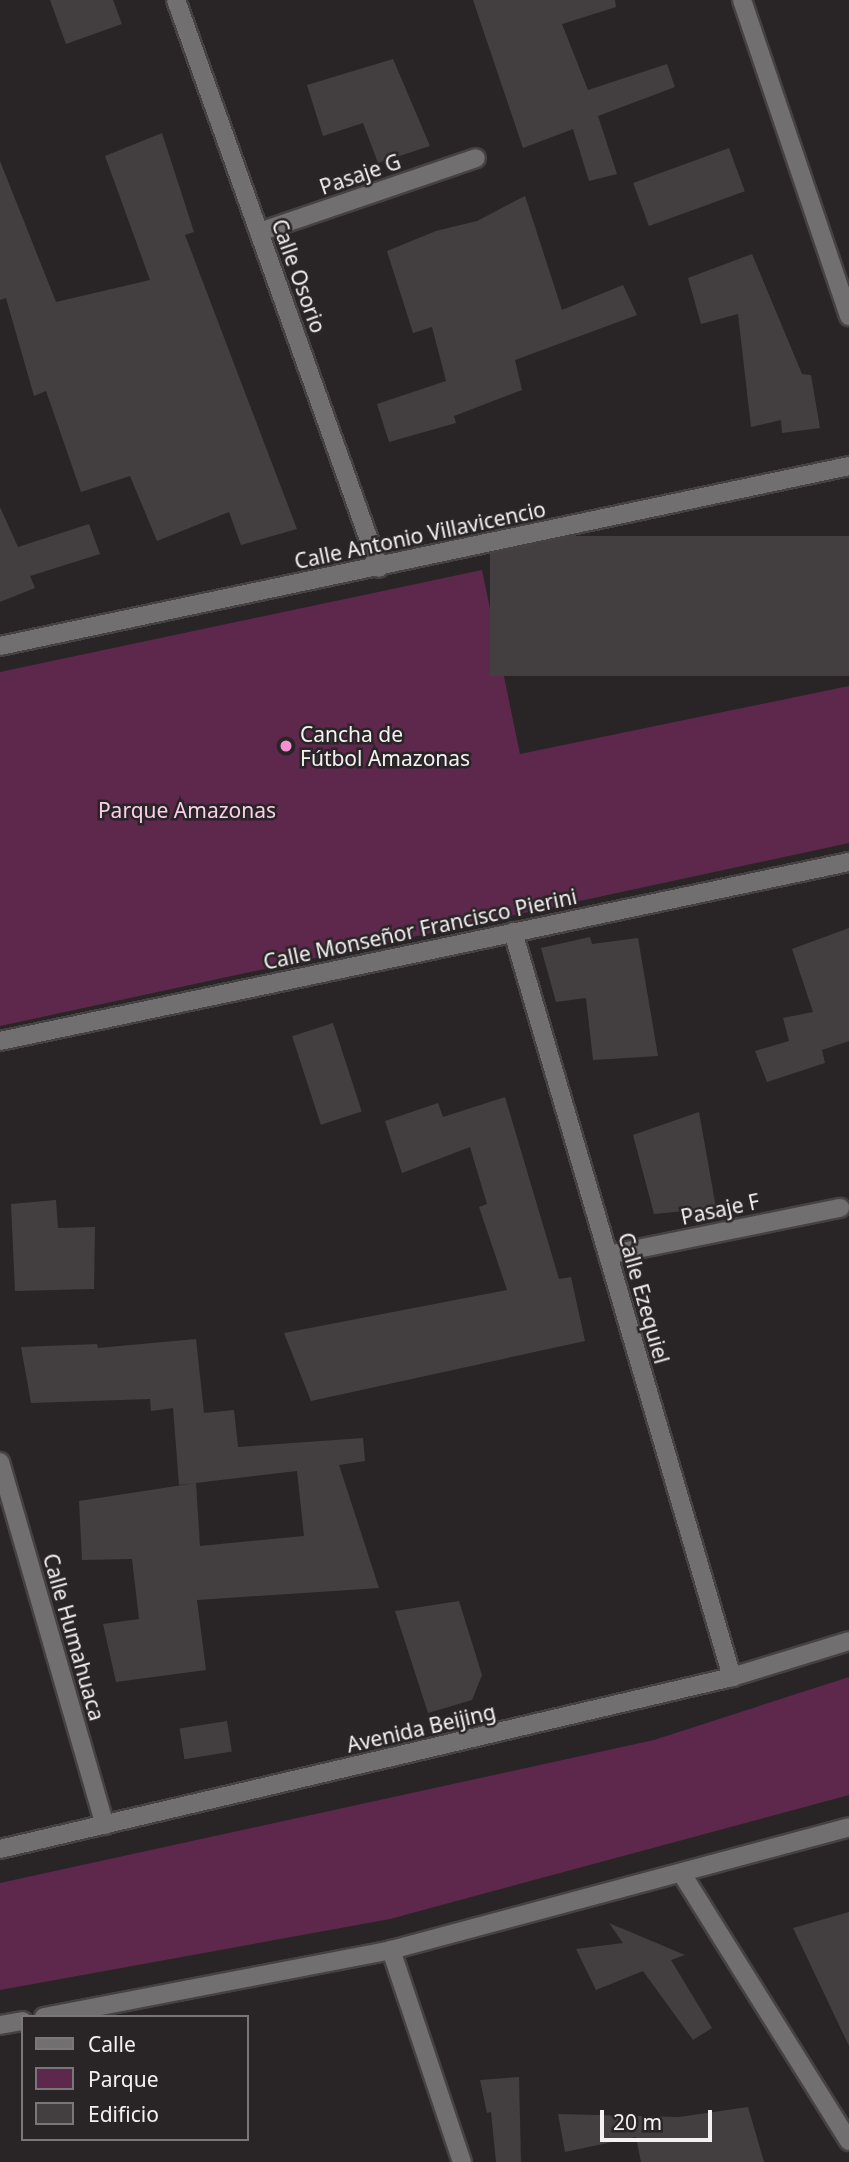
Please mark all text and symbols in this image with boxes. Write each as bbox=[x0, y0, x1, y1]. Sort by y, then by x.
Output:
street label: Pasaje G bbox=[316, 148, 404, 200]
street label: Calle Osorio bbox=[267, 216, 331, 336]
street label: Calle Antonio Villavicencio bbox=[292, 496, 548, 574]
place label: Cancha de Fútbol Amazonas bbox=[300, 721, 470, 771]
marker: Cancha de Fútbol Amazonas bbox=[278, 738, 294, 754]
park label: Parque Amazonas bbox=[98, 797, 276, 823]
street label: Calle Monseñor Francisco Pierini bbox=[261, 883, 579, 975]
street label: Pasaje F bbox=[678, 1188, 762, 1230]
street label: Calle Ezequiel bbox=[613, 1230, 675, 1366]
street label: Calle Humahuaca bbox=[38, 1550, 110, 1724]
street label: Avenida Beijing bbox=[344, 1699, 498, 1757]
legend bbox=[21, 2015, 248, 2141]
text: Calle bbox=[88, 2030, 136, 2058]
text: Parque bbox=[88, 2065, 158, 2093]
scale bar bbox=[604, 2096, 716, 2140]
text: Edificio bbox=[88, 2100, 159, 2128]
text: 20 m bbox=[613, 2108, 662, 2136]

